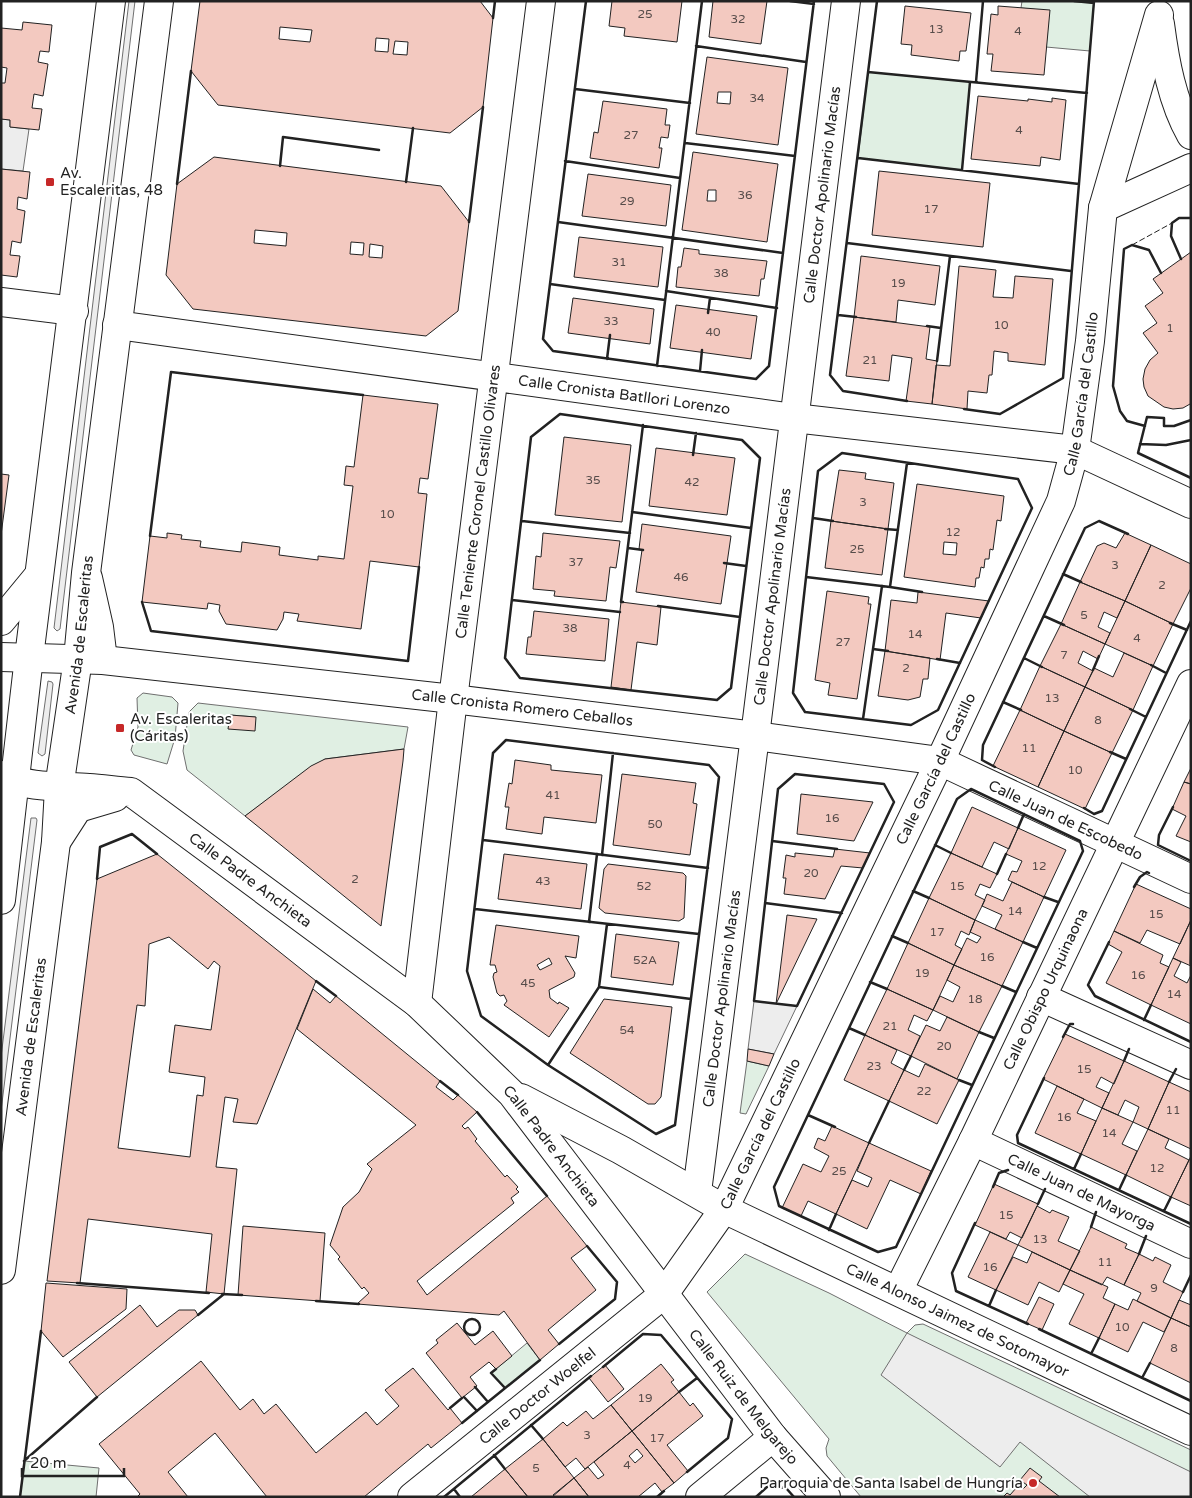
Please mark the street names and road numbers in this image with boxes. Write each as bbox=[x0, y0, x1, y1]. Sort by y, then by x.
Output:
street label: Calle Doctor Apolinario Macías bbox=[800, 85, 844, 305]
street label: Calle García del Castillo bbox=[1059, 311, 1102, 478]
street label: Calle Teniente Coronel Castillo Olivares bbox=[452, 364, 504, 640]
street label: Calle Cronista Batllori Lorenzo bbox=[517, 371, 731, 418]
street label: Calle Doctor Apolinario Macías bbox=[750, 487, 795, 706]
street label: Avenida de Escaleritas bbox=[61, 554, 97, 716]
street label: Calle Cronista Romero Ceballos bbox=[411, 685, 634, 730]
street label: Calle García del Castillo bbox=[892, 690, 979, 848]
street label: Calle Juan de Escobedo bbox=[986, 776, 1146, 864]
street label: Calle Padre Anchieta bbox=[185, 829, 315, 931]
street label: Calle Doctor Apolinario Macías bbox=[699, 889, 744, 1108]
street label: Calle Obispo Urquinaona bbox=[999, 905, 1092, 1073]
street label: Avenida de Escaleritas bbox=[12, 956, 50, 1117]
street label: Calle García del Castillo bbox=[716, 1055, 804, 1213]
street label: Calle Padre Anchieta bbox=[499, 1081, 604, 1210]
street label: Calle Juan de Mayorga bbox=[1005, 1150, 1158, 1235]
street label: Calle Alonso Jaimez de Sotomayor bbox=[843, 1259, 1072, 1381]
street label: Calle Ruiz de Melgarejo bbox=[685, 1325, 802, 1468]
street label: Calle Doctor Woelfel bbox=[475, 1344, 599, 1448]

